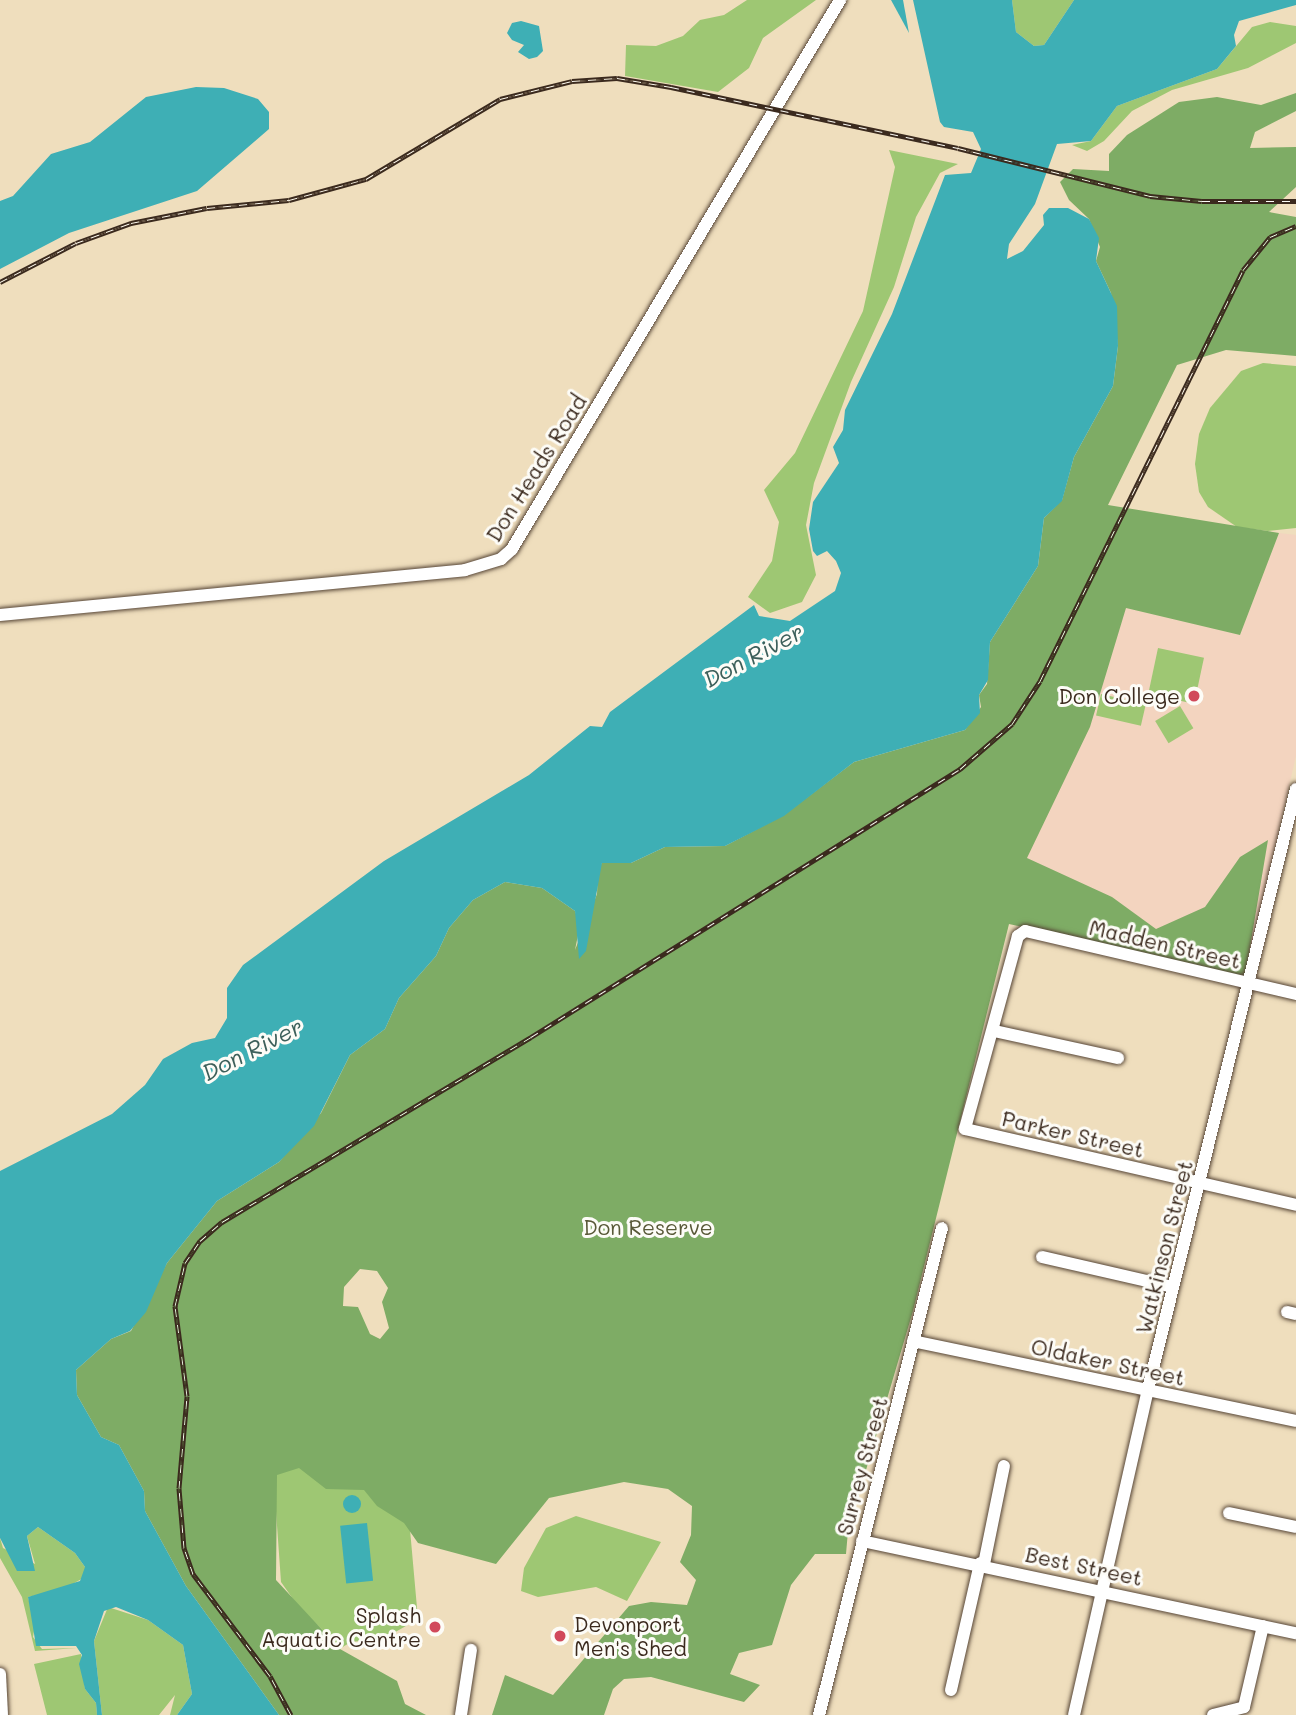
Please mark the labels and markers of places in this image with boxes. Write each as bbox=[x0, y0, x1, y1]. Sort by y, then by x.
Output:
place label: Don College bbox=[1059, 683, 1180, 709]
marker: Don College bbox=[1186, 688, 1202, 704]
place label: Splash Aquatic Centre bbox=[261, 1602, 421, 1652]
place label: Devonport Men's Shed bbox=[574, 1611, 687, 1661]
marker: Splash Aquatic Centre bbox=[427, 1619, 443, 1635]
marker: Devonport Men's Shed bbox=[552, 1628, 568, 1644]

